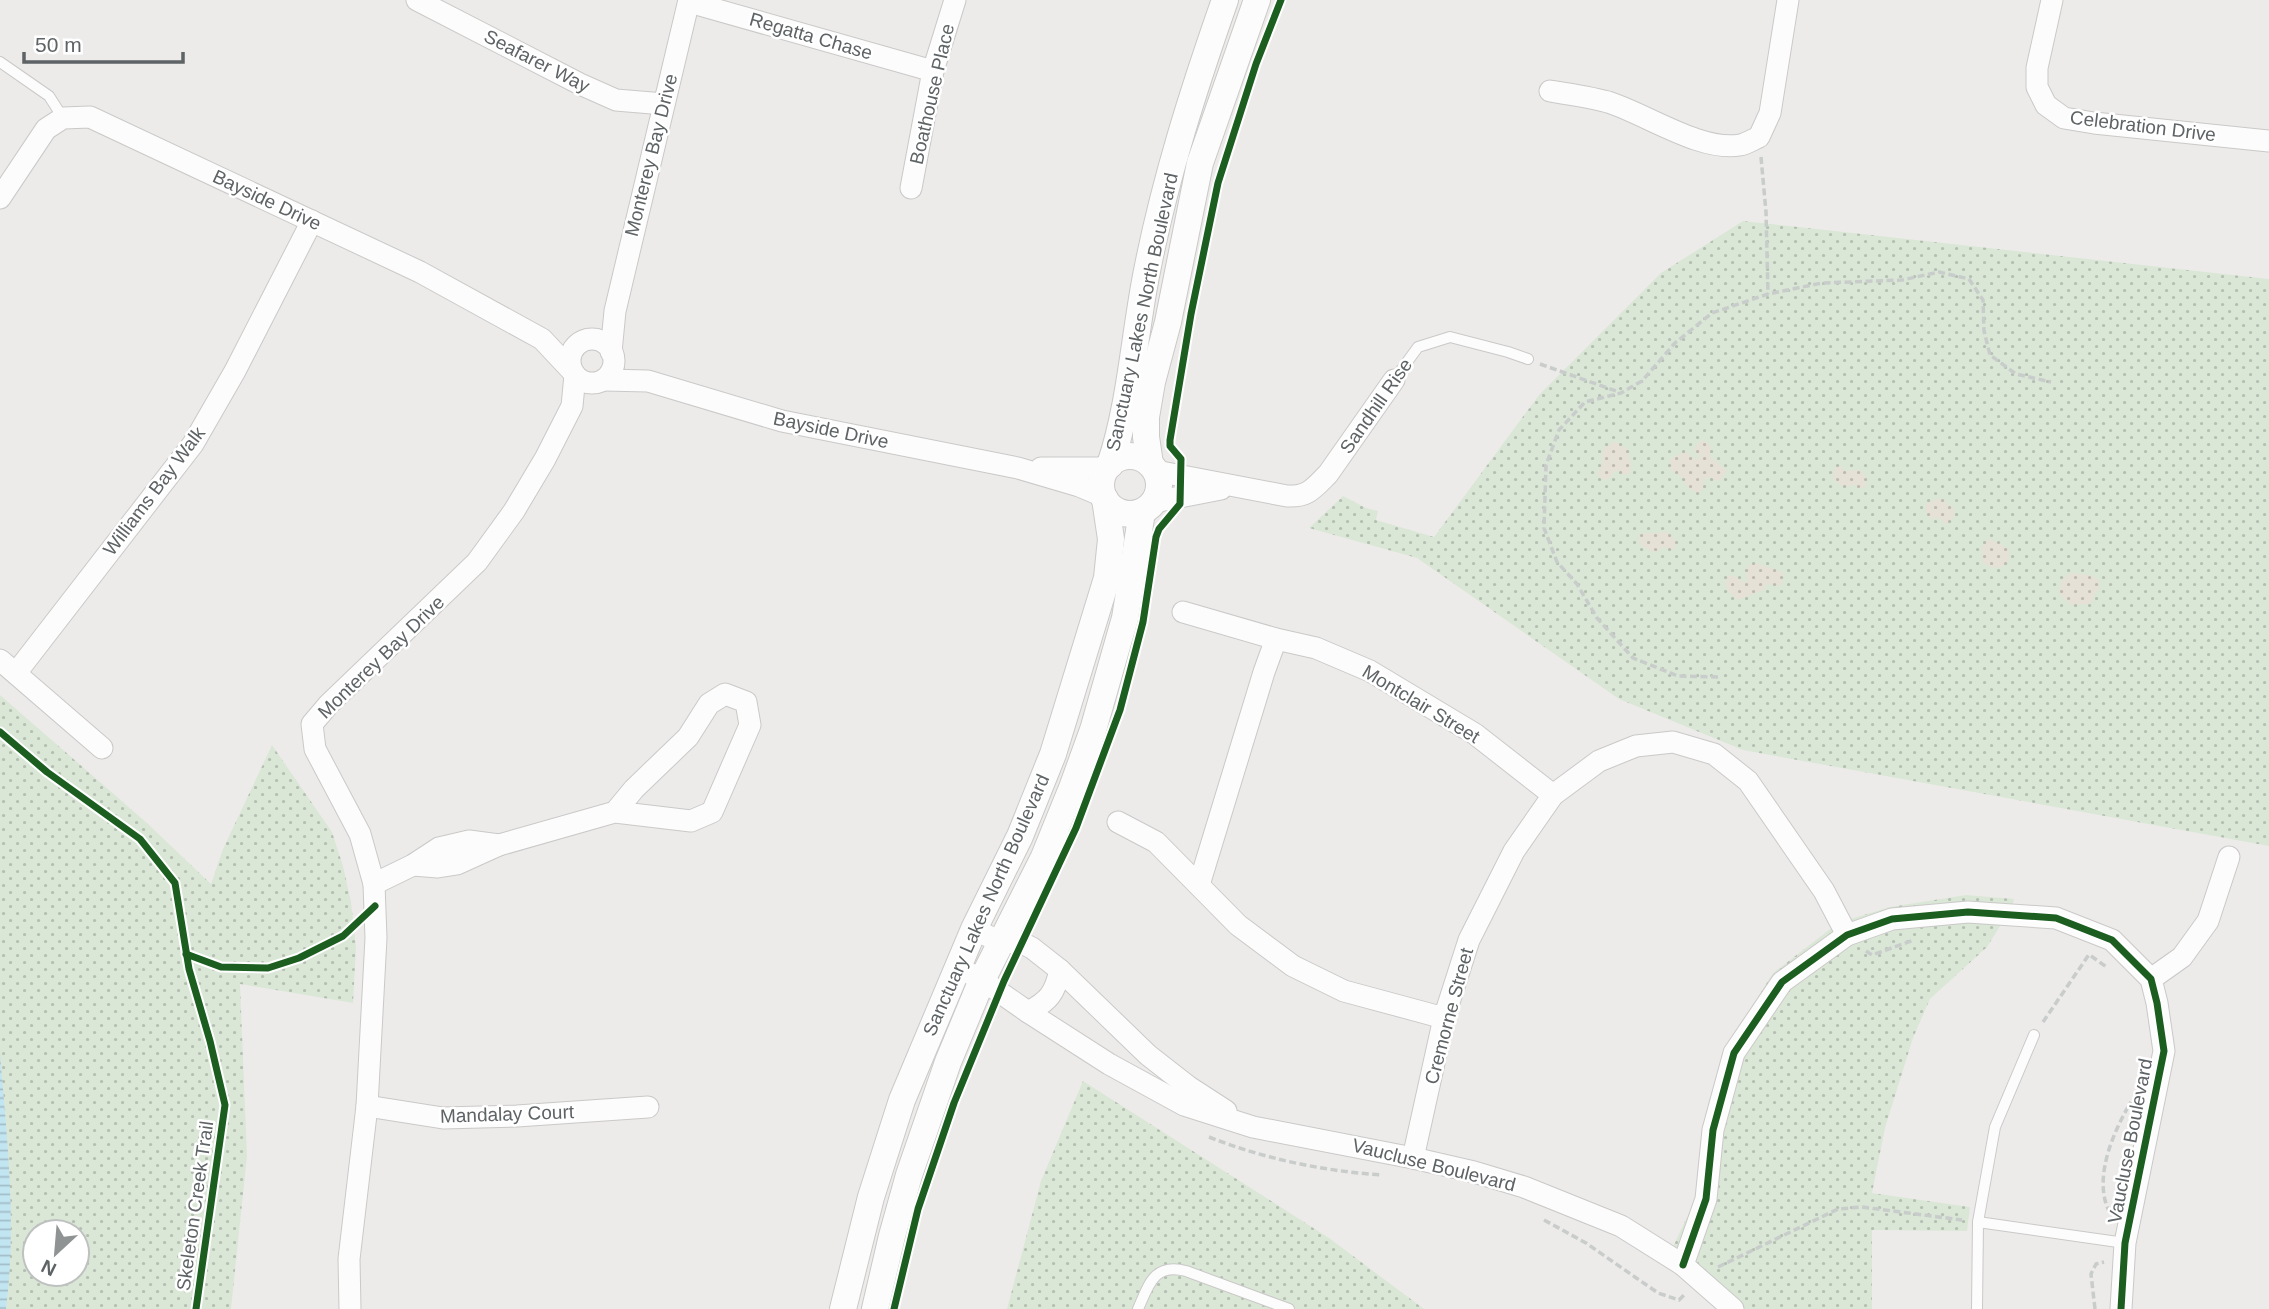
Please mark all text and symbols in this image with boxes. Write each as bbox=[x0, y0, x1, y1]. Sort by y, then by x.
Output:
street label: Regatta Chase bbox=[747, 8, 875, 64]
scale bar bbox=[24, 21, 184, 65]
street label: Boathouse Place bbox=[906, 22, 958, 166]
street label: Seafarer Way bbox=[481, 25, 594, 97]
text: 50 m bbox=[35, 33, 82, 56]
street label: Monterey Bay Drive bbox=[621, 72, 681, 238]
street label: Celebration Drive bbox=[2069, 107, 2217, 145]
street label: Bayside Drive bbox=[209, 166, 325, 234]
street label: Sanctuary Lakes North Boulevard bbox=[1102, 171, 1182, 453]
street label: Sandhill Rise bbox=[1336, 355, 1416, 457]
street label: Bayside Drive bbox=[771, 408, 891, 452]
street label: Williams Bay Walk bbox=[99, 422, 209, 559]
street label: Monterey Bay Drive bbox=[314, 591, 448, 723]
street label: Montclair Street bbox=[1359, 661, 1484, 748]
street label: Sanctuary Lakes North Boulevard bbox=[919, 771, 1053, 1039]
street label: Cremorne Street bbox=[1421, 945, 1478, 1087]
street label: Vaucluse Boulevard bbox=[2104, 1057, 2156, 1225]
street label: Mandalay Court bbox=[440, 1101, 575, 1127]
street label: Skeleton Creek Trail bbox=[173, 1120, 217, 1292]
street label: Vaucluse Boulevard bbox=[1350, 1135, 1518, 1195]
north arrow bbox=[21, 1218, 91, 1288]
text: N bbox=[38, 1255, 60, 1280]

